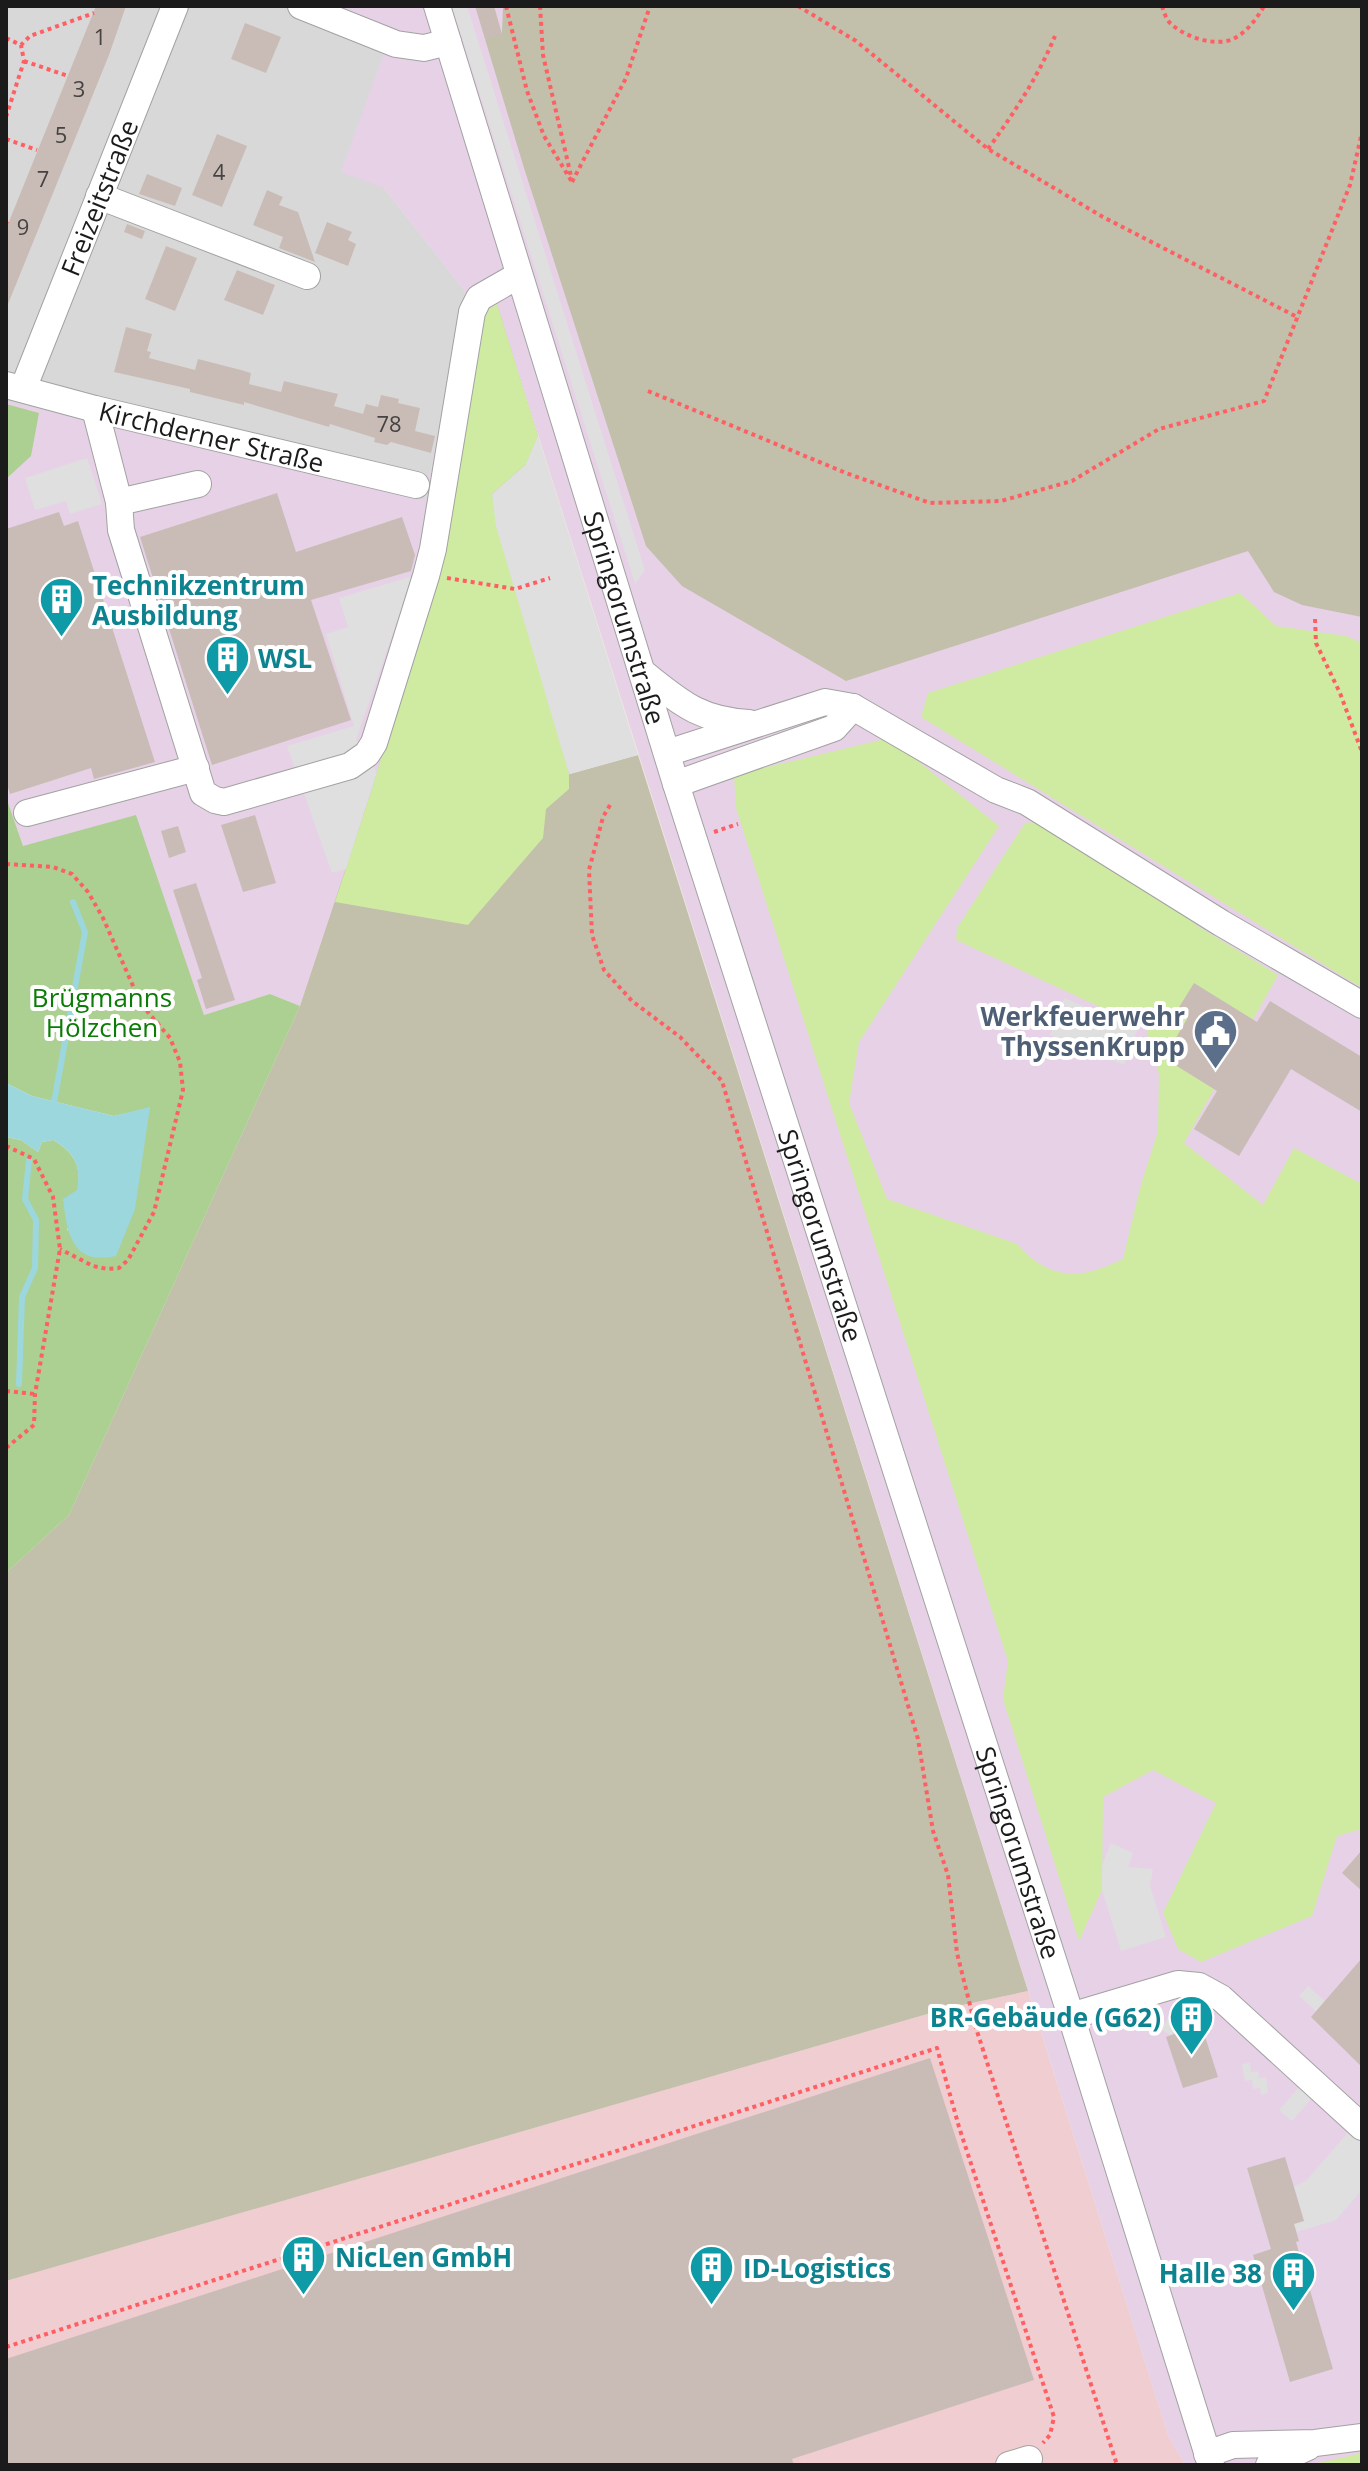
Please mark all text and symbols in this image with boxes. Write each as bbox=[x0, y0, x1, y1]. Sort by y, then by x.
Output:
house number: 1 bbox=[94, 21, 106, 51]
house number: 3 bbox=[73, 73, 85, 103]
street label: Freizeitstraße bbox=[52, 114, 146, 281]
house number: 5 bbox=[55, 119, 67, 149]
house number: 4 bbox=[213, 156, 226, 186]
house number: 7 bbox=[37, 163, 49, 193]
house number: 9 bbox=[17, 211, 29, 241]
street label: Kirchderner Straße bbox=[95, 393, 328, 481]
house number: 78 bbox=[376, 408, 402, 438]
street label: Springorumstraße bbox=[575, 507, 675, 729]
place label: Technikzentrum Ausbildung bbox=[92, 567, 305, 633]
building icon: Technikzentrum Ausbildung bbox=[37, 576, 85, 639]
building icon: WSL bbox=[203, 634, 251, 697]
place label: WSL bbox=[258, 640, 312, 676]
park label: Brügmanns Hölzchen bbox=[32, 979, 172, 1045]
place label: Werkfeuerwehr ThyssenKrupp bbox=[980, 998, 1185, 1064]
public building icon: Werkfeuerwehr ThyssenKrupp bbox=[1192, 1007, 1240, 1070]
street label: Springorumstraße bbox=[770, 1125, 872, 1346]
street label: Springorumstraße bbox=[968, 1742, 1070, 1963]
building icon: BR-Gebäude (G62) bbox=[1168, 1993, 1216, 2056]
place label: BR-Gebäude (G62) bbox=[930, 1999, 1161, 2035]
building icon: NicLen GmbH bbox=[280, 2233, 328, 2296]
place label: NicLen GmbH bbox=[335, 2239, 512, 2275]
building icon: ID-Logistics bbox=[688, 2244, 736, 2307]
building icon: Halle 38 bbox=[1269, 2249, 1317, 2312]
place label: ID-Logistics bbox=[743, 2250, 891, 2286]
place label: Halle 38 bbox=[1159, 2255, 1262, 2291]

